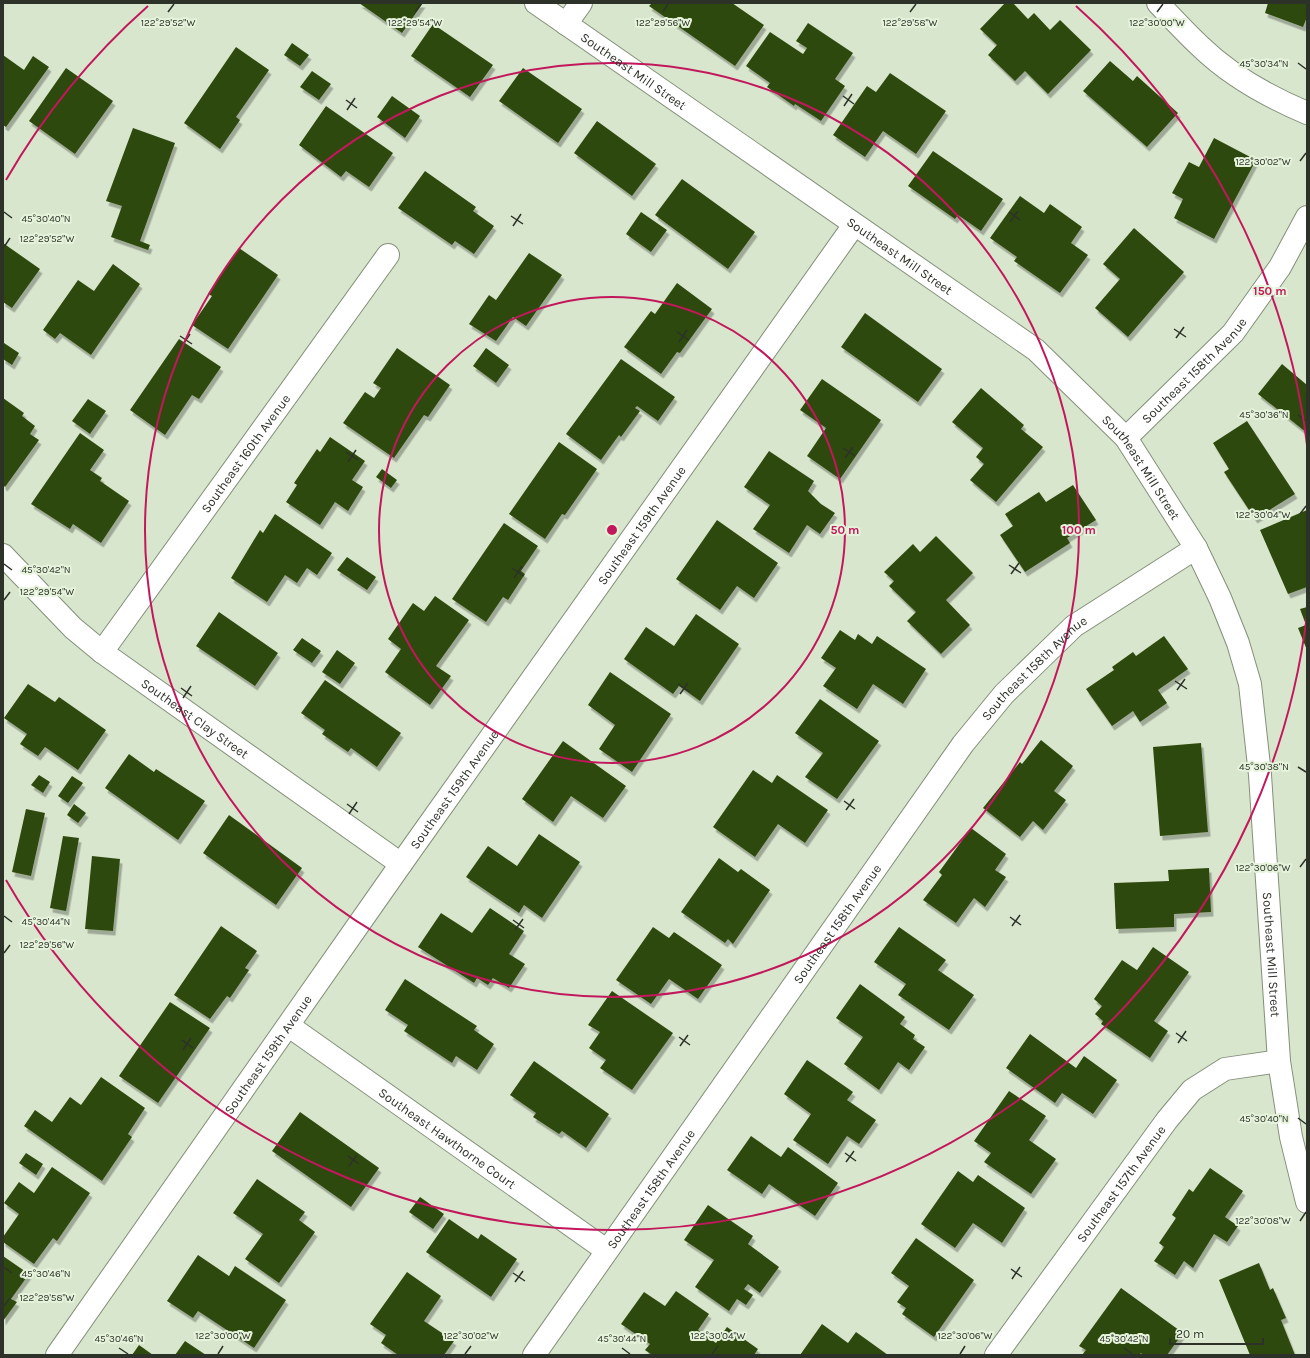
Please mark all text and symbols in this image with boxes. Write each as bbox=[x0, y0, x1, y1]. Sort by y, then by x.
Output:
text: 122°29'52"W bbox=[141, 17, 195, 29]
text: 122°29'54"W bbox=[388, 17, 442, 29]
text: 122°29'56"W bbox=[636, 17, 690, 29]
text: 122°29'58"W bbox=[882, 17, 938, 29]
text: 122°30'00"W bbox=[1129, 17, 1185, 29]
street label: Southeast Mill Street bbox=[578, 29, 690, 113]
text: 45°30'34"N bbox=[1239, 58, 1289, 70]
text: 122°30'02"W bbox=[1235, 156, 1291, 168]
text: 45°30'40"N bbox=[21, 213, 71, 225]
street label: Southeast Mill Street bbox=[844, 214, 956, 298]
text: 122°29'52"W bbox=[20, 233, 74, 245]
text: 150 m bbox=[1253, 284, 1287, 298]
street label: Southeast 158th Avenue bbox=[1138, 314, 1249, 426]
street label: Southeast 160th Avenue bbox=[197, 391, 293, 515]
text: 45°30'36"N bbox=[1239, 409, 1289, 421]
street label: Southeast Mill Street bbox=[1099, 412, 1183, 522]
street label: Southeast 159th Avenue bbox=[594, 462, 689, 587]
text: 122°30'04"W bbox=[1235, 509, 1291, 521]
centre of rings bbox=[605, 523, 619, 537]
text: 50 m bbox=[831, 523, 860, 537]
text: 100 m bbox=[1062, 523, 1096, 537]
text: 45°30'42"N bbox=[21, 564, 71, 576]
text: 122°29'54"W bbox=[20, 586, 74, 598]
street label: Southeast 158th Avenue bbox=[978, 612, 1090, 723]
street label: Southeast Clay Street bbox=[139, 675, 252, 761]
street label: Southeast 159th Avenue bbox=[407, 727, 501, 852]
text: 45°30'38"N bbox=[1239, 761, 1289, 773]
street label: Southeast 158th Avenue bbox=[790, 861, 884, 986]
text: 122°30'06"W bbox=[1235, 862, 1291, 874]
street label: Southeast Mill Street bbox=[1260, 892, 1284, 1018]
text: 45°30'44"N bbox=[22, 916, 70, 928]
text: 122°29'56"W bbox=[20, 939, 74, 951]
street label: Southeast 159th Avenue bbox=[221, 992, 315, 1117]
street label: Southeast Hawthorne Court bbox=[376, 1084, 519, 1192]
text: 45°30'40"N bbox=[1239, 1113, 1289, 1125]
street label: Southeast 157th Avenue bbox=[1073, 1122, 1168, 1245]
street label: Southeast 158th Avenue bbox=[604, 1126, 698, 1252]
text: 122°30'08"W bbox=[1235, 1215, 1291, 1227]
text: 45°30'46"N bbox=[21, 1268, 71, 1280]
text: 122°29'58"W bbox=[19, 1292, 75, 1304]
scale bar bbox=[1170, 1320, 1263, 1346]
text: 20 m bbox=[1176, 1327, 1204, 1341]
text: 122°30'00"W bbox=[195, 1330, 251, 1342]
text: 122°30'02"W bbox=[443, 1330, 499, 1342]
text: 122°30'04"W bbox=[690, 1330, 746, 1342]
text: 122°30'06"W bbox=[937, 1330, 993, 1342]
text: 45°30'46"N bbox=[94, 1333, 144, 1345]
text: 45°30'44"N bbox=[598, 1333, 646, 1345]
text: 45°30'42"N bbox=[1099, 1333, 1149, 1345]

